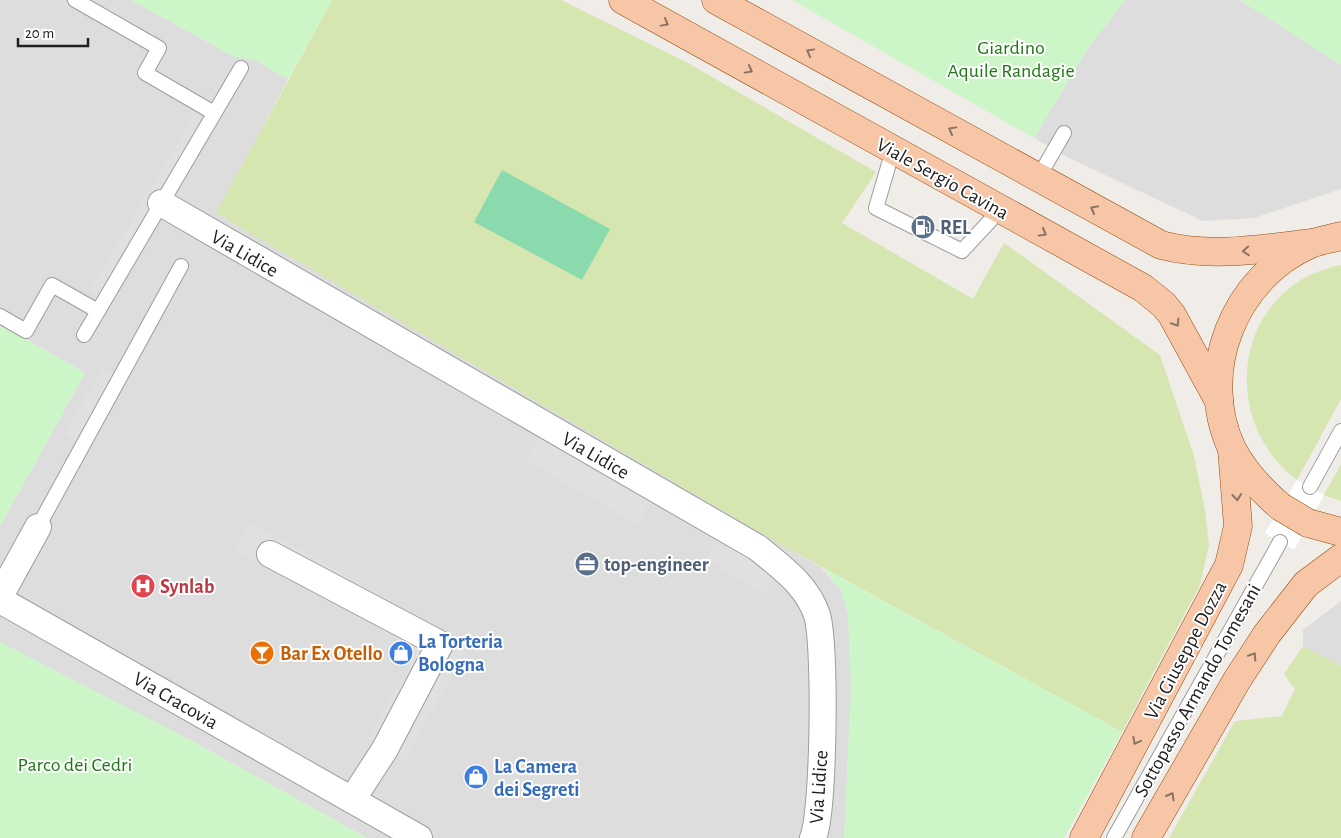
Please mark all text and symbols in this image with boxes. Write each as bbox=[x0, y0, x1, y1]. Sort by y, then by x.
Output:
scale bar bbox=[18, 15, 88, 47]
one-way arrow bbox=[659, 17, 668, 27]
text: 20 m bbox=[25, 26, 54, 41]
park label: Giardino Aquile Randagie bbox=[947, 38, 1075, 81]
one-way arrow bbox=[806, 48, 815, 58]
one-way arrow bbox=[744, 64, 753, 74]
one-way arrow bbox=[948, 126, 957, 136]
street label: Viale Sergio Cavina bbox=[873, 134, 1012, 223]
one-way arrow bbox=[1091, 205, 1100, 215]
fuel station icon: REL bbox=[910, 214, 936, 240]
place label: REL bbox=[940, 218, 971, 238]
street label: Via Lidice bbox=[207, 227, 282, 281]
one-way arrow bbox=[1038, 227, 1047, 237]
one-way arrow bbox=[1242, 245, 1250, 256]
one-way arrow bbox=[1170, 317, 1180, 326]
street label: Via Lidice bbox=[558, 429, 633, 483]
one-way arrow bbox=[1231, 493, 1242, 501]
office icon: top-engineer bbox=[574, 551, 600, 577]
place label: top-engineer bbox=[604, 555, 709, 575]
hospital icon: Synlab bbox=[130, 573, 156, 599]
place label: Synlab bbox=[160, 577, 214, 597]
street label: Via Giuseppe Dozza bbox=[1141, 578, 1231, 723]
street label: Sottopasso Armando Tomesani bbox=[1131, 581, 1265, 800]
place label: La Torteria Bologna bbox=[418, 632, 503, 675]
bar icon: Bar Ex Otello bbox=[249, 640, 275, 666]
shop icon: La Torteria Bologna bbox=[388, 640, 414, 666]
place label: Bar Ex Otello bbox=[280, 644, 383, 664]
one-way arrow bbox=[1247, 652, 1256, 661]
street label: Via Cracovia bbox=[130, 669, 221, 733]
one-way arrow bbox=[1133, 735, 1143, 744]
street label: Via Lidice bbox=[806, 749, 832, 825]
park label: Parco dei Cedri bbox=[18, 755, 132, 775]
place label: La Camera dei Segreti bbox=[494, 757, 579, 800]
shop icon: La Camera dei Segreti bbox=[463, 764, 489, 790]
one-way arrow bbox=[1164, 792, 1174, 801]

